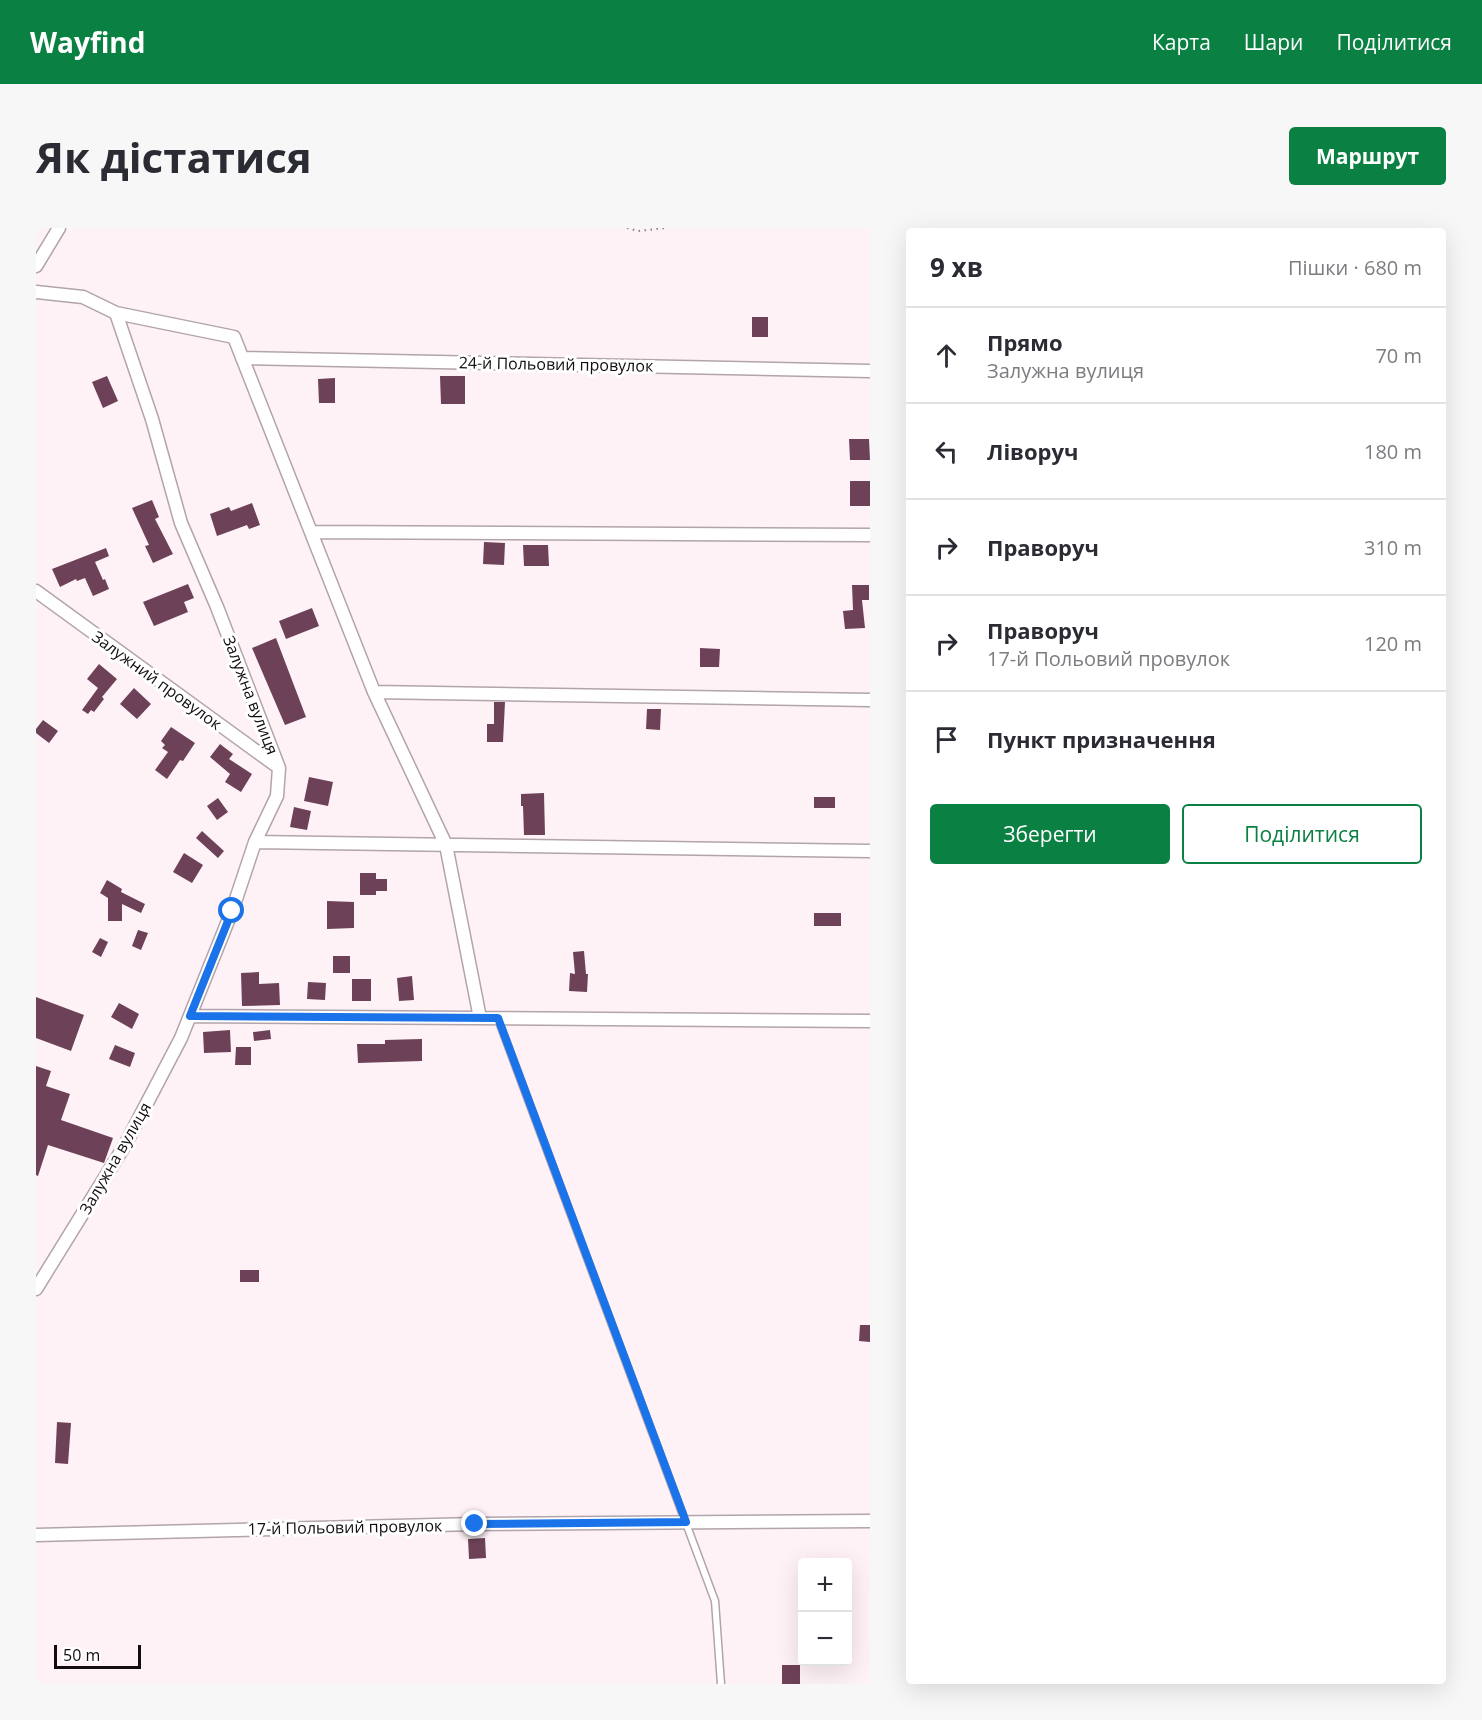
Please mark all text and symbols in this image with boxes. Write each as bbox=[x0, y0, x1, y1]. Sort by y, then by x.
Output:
text: Wayfind bbox=[30, 23, 145, 61]
text: Карта bbox=[1152, 28, 1211, 56]
text: Шари bbox=[1244, 28, 1303, 56]
text: Поділитися bbox=[1336, 28, 1452, 56]
button: Маршрут bbox=[1289, 127, 1446, 185]
text: Як дістатися bbox=[36, 128, 312, 185]
text: 9 хв bbox=[930, 249, 983, 285]
text: Пішки · 680 m bbox=[1288, 254, 1422, 281]
text: Прямо bbox=[987, 327, 1063, 357]
icon: ahead bbox=[930, 339, 963, 372]
text: 70 m bbox=[1375, 342, 1422, 369]
street label: 24-й Польовий провулок bbox=[459, 351, 654, 377]
text: Залужна вулиця bbox=[987, 357, 1144, 384]
icon: left bbox=[930, 435, 963, 468]
text: Ліворуч bbox=[987, 436, 1078, 466]
text: 180 m bbox=[1364, 438, 1422, 465]
icon: right bbox=[930, 531, 963, 564]
text: Праворуч bbox=[987, 532, 1099, 562]
text: 310 m bbox=[1364, 534, 1422, 561]
text: Праворуч bbox=[987, 615, 1099, 645]
street label: Залужний провулок bbox=[88, 625, 227, 735]
icon: right bbox=[930, 627, 963, 660]
text: 120 m bbox=[1364, 630, 1422, 657]
street label: Залужна вулиця bbox=[218, 632, 284, 758]
text: 17-й Польовий провулок bbox=[987, 645, 1230, 672]
icon: arrive bbox=[930, 723, 963, 756]
text: Пункт призначення bbox=[987, 724, 1216, 754]
button: Зберегти bbox=[930, 804, 1170, 864]
button: Поділитися bbox=[1182, 804, 1422, 864]
route start bbox=[218, 897, 244, 923]
street label: Залужна вулиця bbox=[74, 1098, 156, 1218]
route end bbox=[461, 1510, 487, 1536]
street label: 17-й Польовий провулок bbox=[248, 1514, 443, 1540]
map controls bbox=[798, 1558, 852, 1666]
button: + bbox=[798, 1558, 852, 1612]
button: − bbox=[798, 1612, 852, 1666]
scale bar bbox=[54, 1642, 141, 1670]
text: 50 m bbox=[63, 1644, 100, 1666]

